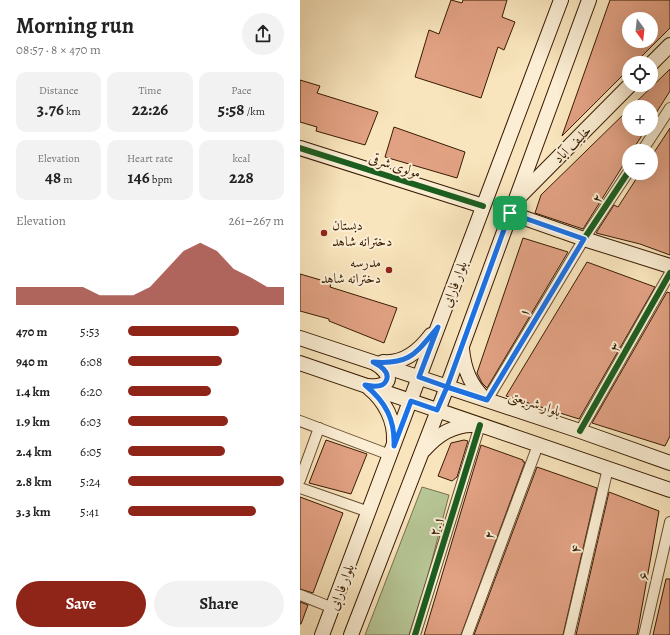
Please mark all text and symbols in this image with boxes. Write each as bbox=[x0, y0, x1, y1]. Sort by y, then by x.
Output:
text: Morning run bbox=[16, 11, 134, 41]
north arrow bbox=[622, 12, 658, 48]
map controls bbox=[622, 12, 658, 180]
button: share bbox=[242, 13, 284, 55]
text: 08:57 · 8 × 470 m bbox=[16, 41, 101, 58]
button: locate bbox=[622, 56, 658, 92]
text: Distance bbox=[39, 83, 78, 98]
text: Time bbox=[139, 83, 161, 98]
text: Pace bbox=[231, 83, 252, 98]
text: 3.76 bbox=[37, 98, 64, 121]
text: 22:26 bbox=[132, 98, 168, 121]
text: 5:58 bbox=[218, 98, 244, 121]
button: + bbox=[622, 100, 658, 136]
text: km bbox=[64, 104, 81, 119]
text: /km bbox=[244, 104, 265, 119]
street label: خلیف آباد bbox=[549, 121, 596, 168]
button: − bbox=[622, 144, 658, 180]
street label: مولوی شرقی bbox=[366, 148, 423, 183]
text: Elevation bbox=[38, 151, 80, 166]
text: Heart rate bbox=[127, 151, 173, 166]
text: kcal bbox=[233, 151, 250, 166]
text: 48 bbox=[45, 166, 61, 189]
text: 146 bbox=[128, 166, 150, 189]
text: 228 bbox=[229, 166, 254, 189]
text: m bbox=[61, 172, 72, 187]
text: bpm bbox=[150, 172, 172, 187]
street label: ۲ bbox=[587, 190, 608, 207]
pin bbox=[493, 196, 527, 230]
icon: arrive bbox=[499, 202, 521, 224]
text: Elevation bbox=[16, 212, 66, 229]
text: 261–267 m bbox=[228, 212, 284, 229]
place label: دبستان دخترانه شاهد bbox=[332, 216, 392, 251]
marker: دبستان دخترانه شاهد bbox=[319, 228, 329, 238]
place label: مدرسه دخترانه شاهد bbox=[321, 253, 381, 288]
street label: بلوار فارابی bbox=[437, 258, 472, 310]
marker: مدرسه دخترانه شاهد bbox=[384, 265, 394, 275]
street label: ۱ bbox=[514, 304, 535, 321]
text: 470 m bbox=[16, 323, 47, 340]
text: 5:53 bbox=[80, 323, 100, 340]
street label: ۳ bbox=[605, 339, 626, 356]
text: 940 m bbox=[16, 353, 48, 370]
text: 6:08 bbox=[80, 353, 102, 370]
text: 1.4 km bbox=[16, 383, 50, 400]
text: 6:20 bbox=[80, 383, 102, 400]
street label: بلوار شریعتی bbox=[506, 386, 564, 421]
text: 1.9 km bbox=[16, 413, 50, 430]
text: 6:03 bbox=[80, 413, 101, 430]
text: 2.4 km bbox=[16, 443, 52, 460]
text: 6:05 bbox=[80, 443, 102, 460]
text: 2.8 km bbox=[16, 473, 52, 490]
text: 5:24 bbox=[80, 473, 101, 490]
text: 3.3 km bbox=[16, 503, 51, 520]
text: 5:41 bbox=[80, 503, 99, 520]
street label: ۲.۱ bbox=[424, 513, 449, 539]
street label: ۲ bbox=[479, 528, 500, 542]
street label: ۴ bbox=[565, 543, 586, 555]
street label: بلوار فارابی bbox=[324, 561, 359, 613]
street label: ۶ bbox=[633, 570, 654, 582]
button: Save bbox=[16, 581, 146, 627]
button: Share bbox=[154, 581, 284, 627]

